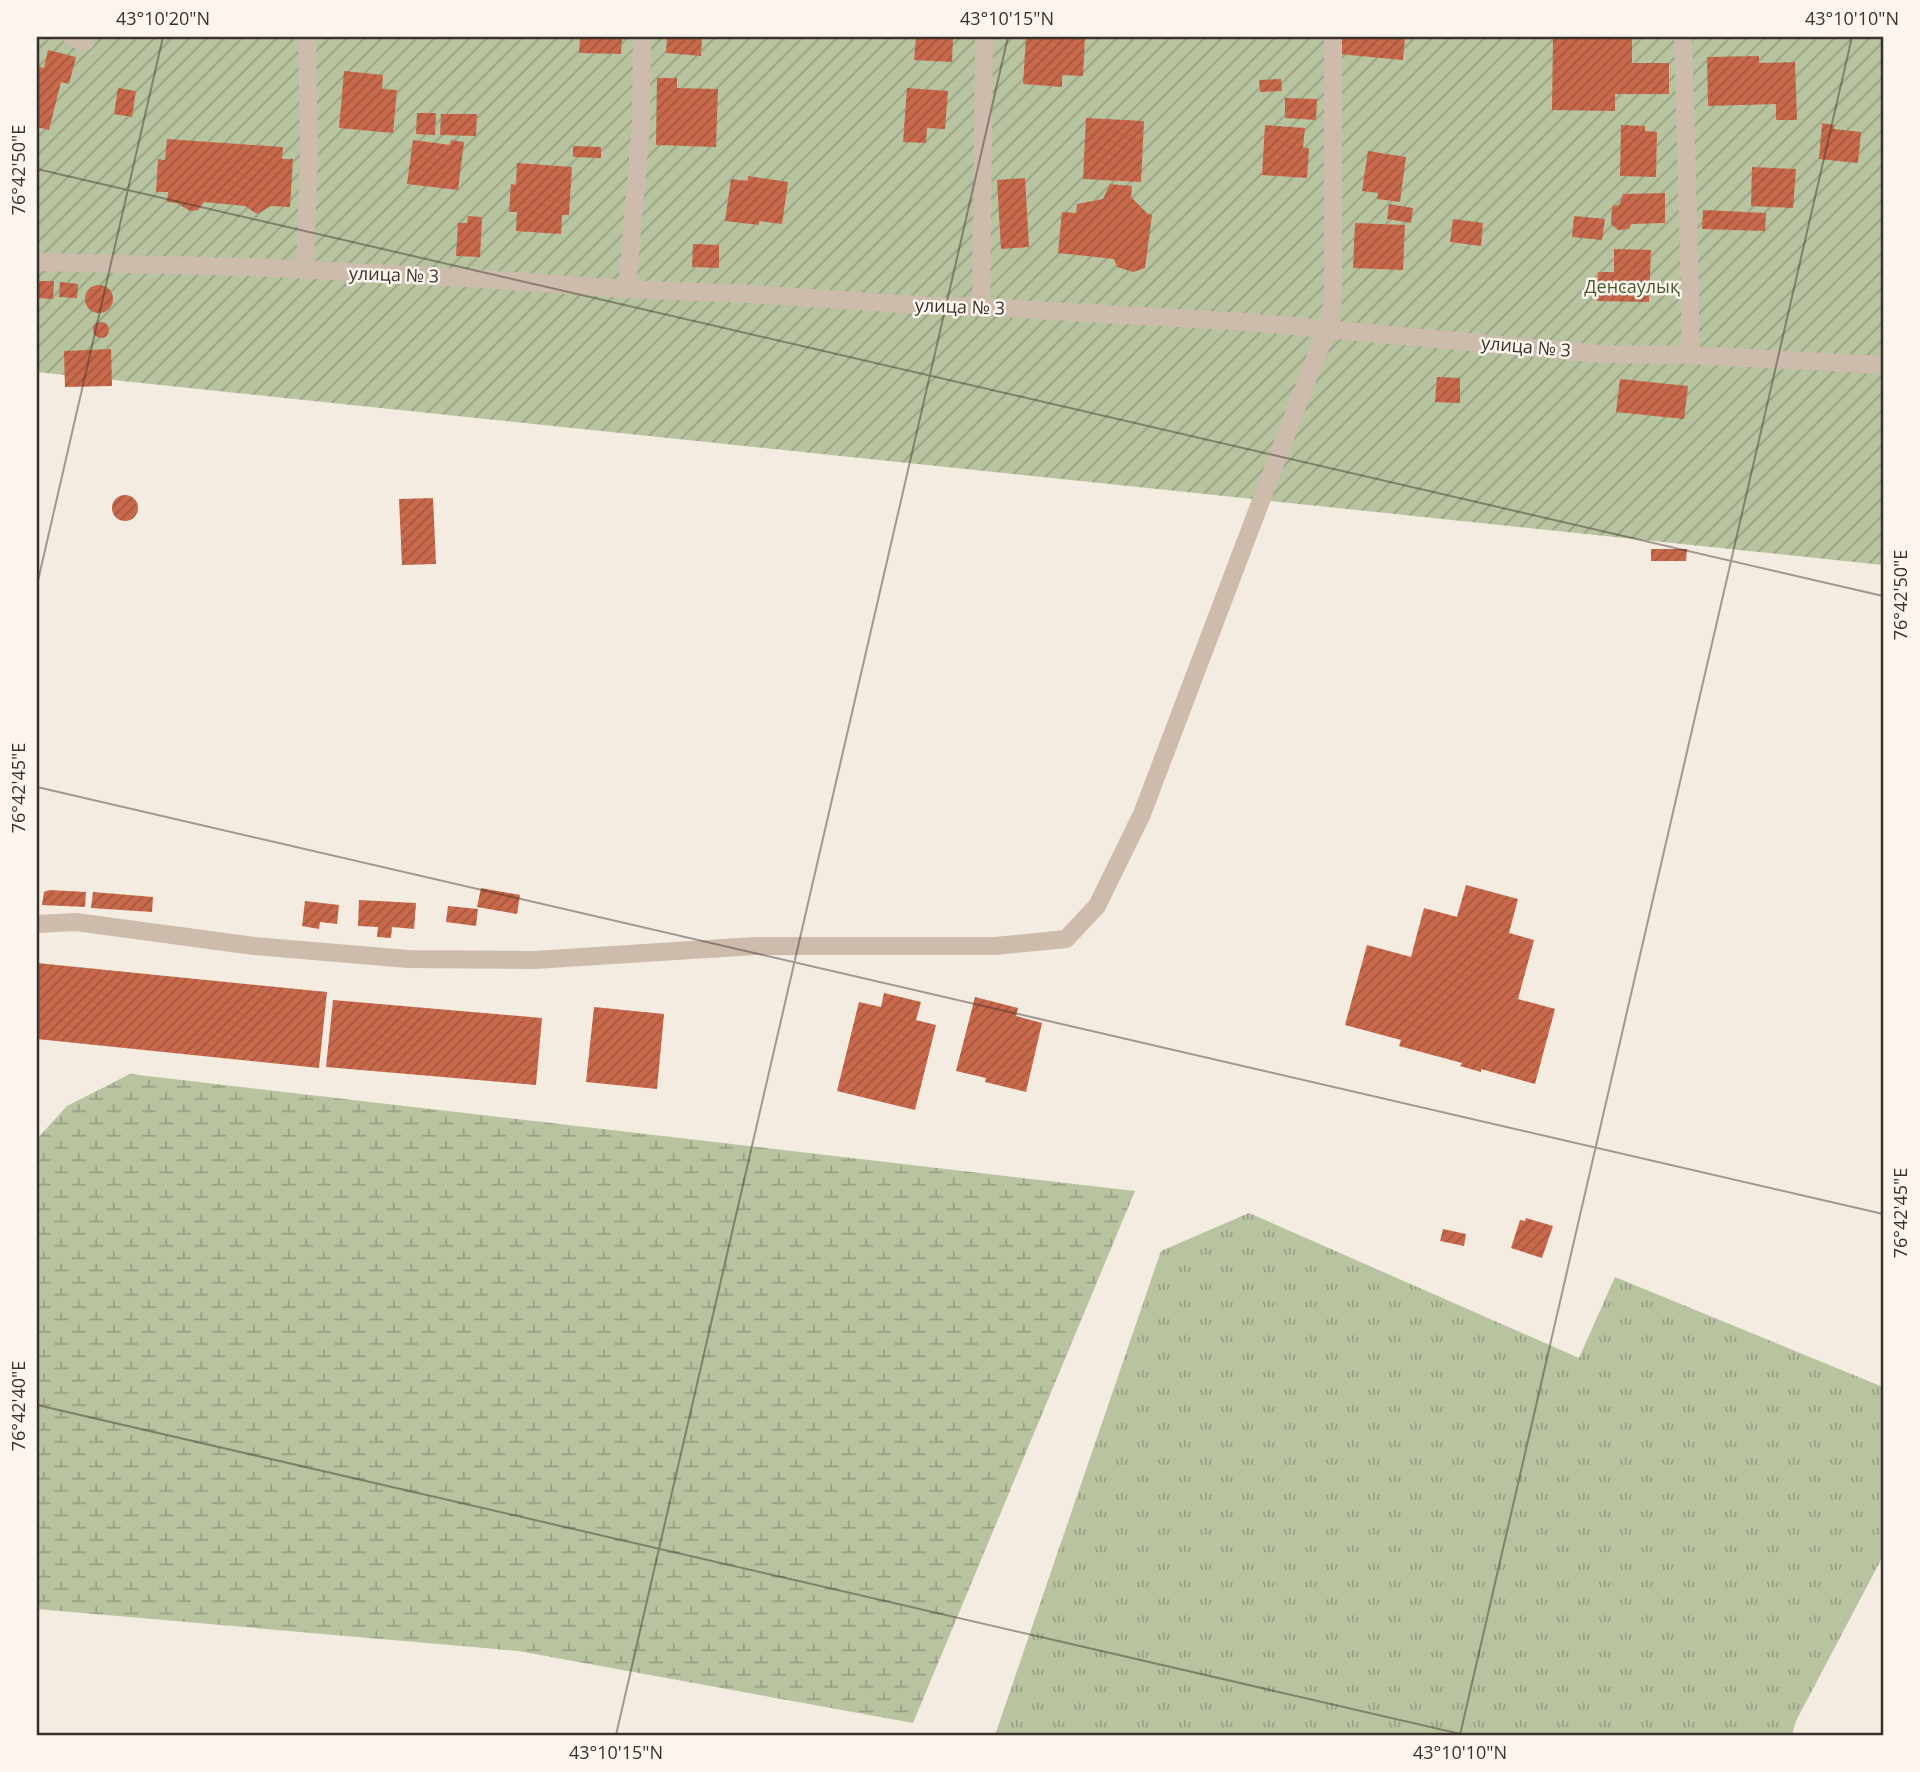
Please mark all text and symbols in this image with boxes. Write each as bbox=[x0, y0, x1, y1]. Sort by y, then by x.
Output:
text: 43°10'20"N bbox=[116, 6, 210, 30]
text: 43°10'15"N bbox=[960, 6, 1054, 30]
text: 43°10'10"N bbox=[1805, 6, 1899, 30]
text: 76°42'50"E bbox=[6, 125, 30, 215]
street label: улица № 3 bbox=[349, 260, 439, 288]
park label: Денсаулық bbox=[1584, 274, 1680, 298]
street label: улица № 3 bbox=[915, 292, 1005, 320]
street label: улица № 3 bbox=[1480, 330, 1572, 362]
text: 76°42'50"E bbox=[1888, 550, 1912, 640]
text: 76°42'45"E bbox=[6, 743, 30, 833]
text: 76°42'45"E bbox=[1888, 1168, 1912, 1258]
text: 76°42'40"E bbox=[6, 1361, 30, 1451]
text: 43°10'15"N bbox=[569, 1740, 663, 1764]
text: 43°10'10"N bbox=[1413, 1740, 1507, 1764]

